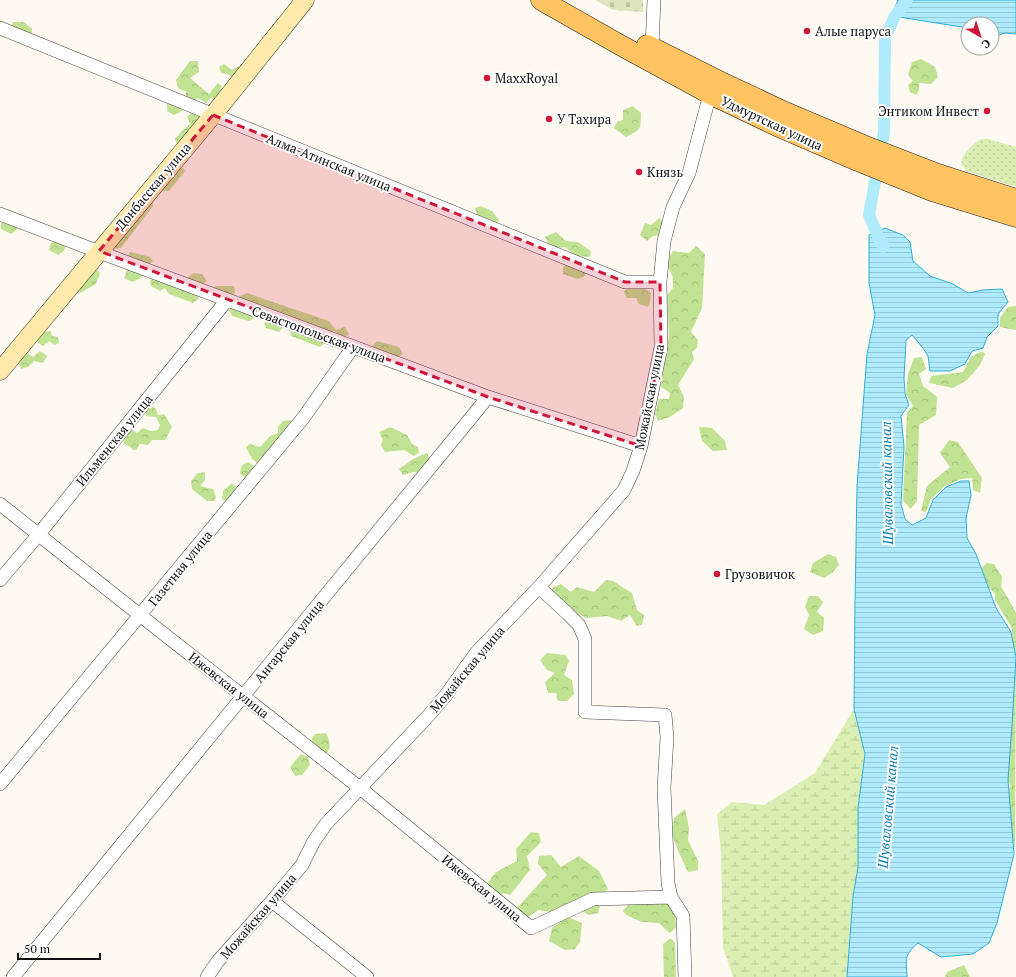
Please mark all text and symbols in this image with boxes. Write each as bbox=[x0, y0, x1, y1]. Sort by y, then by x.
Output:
north arrow bbox=[960, 16, 1000, 56]
place label: Алые паруса bbox=[815, 22, 892, 40]
marker: Алые паруса bbox=[802, 26, 812, 36]
text: С bbox=[979, 36, 993, 51]
place label: MaxxRoyal bbox=[495, 69, 558, 87]
marker: MaxxRoyal bbox=[482, 73, 492, 83]
street label: Удмуртская улица bbox=[718, 92, 826, 155]
place label: Энтиком Инвест bbox=[878, 102, 980, 120]
marker: Энтиком Инвест bbox=[982, 106, 992, 116]
place label: У Тахира bbox=[557, 110, 612, 128]
marker: У Тахира bbox=[544, 114, 554, 124]
street label: Алма-Атинская улица bbox=[264, 129, 395, 195]
street label: Донбасская улица bbox=[111, 138, 195, 233]
place label: Князь bbox=[647, 163, 683, 181]
marker: Князь bbox=[634, 167, 644, 177]
street label: Севастопольская улица bbox=[249, 301, 389, 367]
street label: Можайская улица bbox=[630, 342, 668, 452]
street label: Ильменская улица bbox=[71, 390, 157, 490]
water label: Шуваловский канал bbox=[876, 421, 897, 546]
street label: Газетная улица bbox=[144, 526, 216, 610]
place label: Грузовичок bbox=[725, 565, 796, 583]
marker: Грузовичок bbox=[712, 569, 722, 579]
street label: Ангарская улица bbox=[250, 595, 328, 686]
street label: Можайская улица bbox=[425, 622, 509, 716]
street label: Ижевская улица bbox=[185, 648, 273, 722]
water label: Шуваловский канал bbox=[873, 745, 902, 870]
street label: Ижевская улица bbox=[438, 850, 526, 926]
street label: Можайская улица bbox=[216, 869, 300, 963]
scale bar bbox=[18, 935, 100, 961]
text: 50 m bbox=[24, 941, 51, 956]

